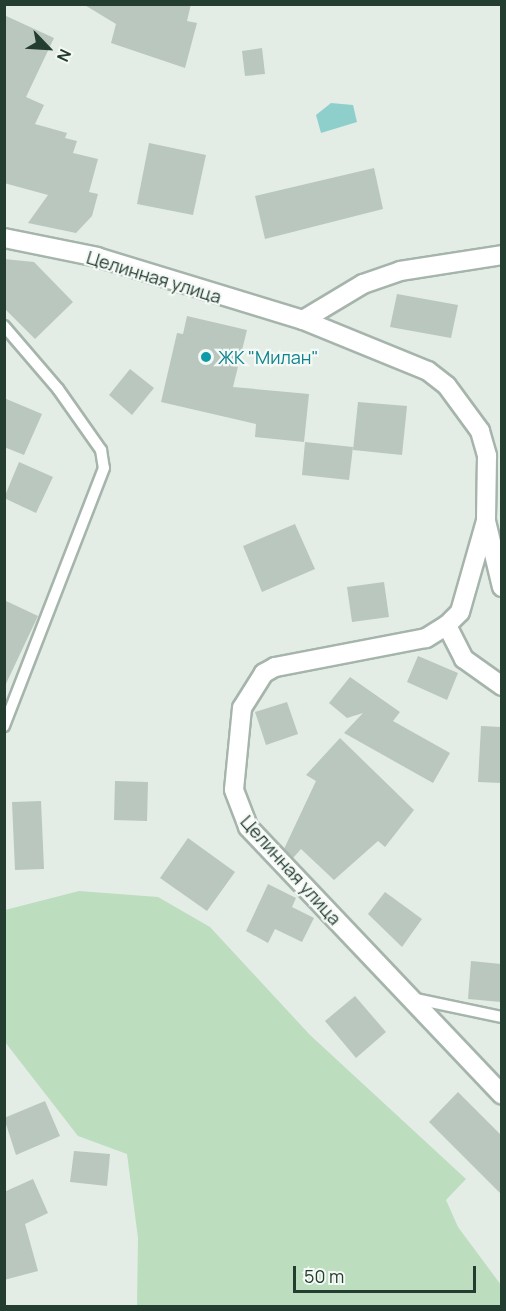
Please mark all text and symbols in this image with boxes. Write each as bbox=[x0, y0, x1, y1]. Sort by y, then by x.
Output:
north arrow bbox=[18, 18, 78, 78]
text: N bbox=[52, 46, 77, 65]
street label: Целинная улица bbox=[84, 246, 224, 308]
place label: ЖК "Милан" bbox=[218, 346, 319, 368]
marker: ЖК "Милан" bbox=[199, 350, 213, 364]
street label: Целинная улица bbox=[236, 811, 346, 929]
scale bar bbox=[296, 1254, 479, 1292]
text: 50 m bbox=[304, 1264, 344, 1288]

